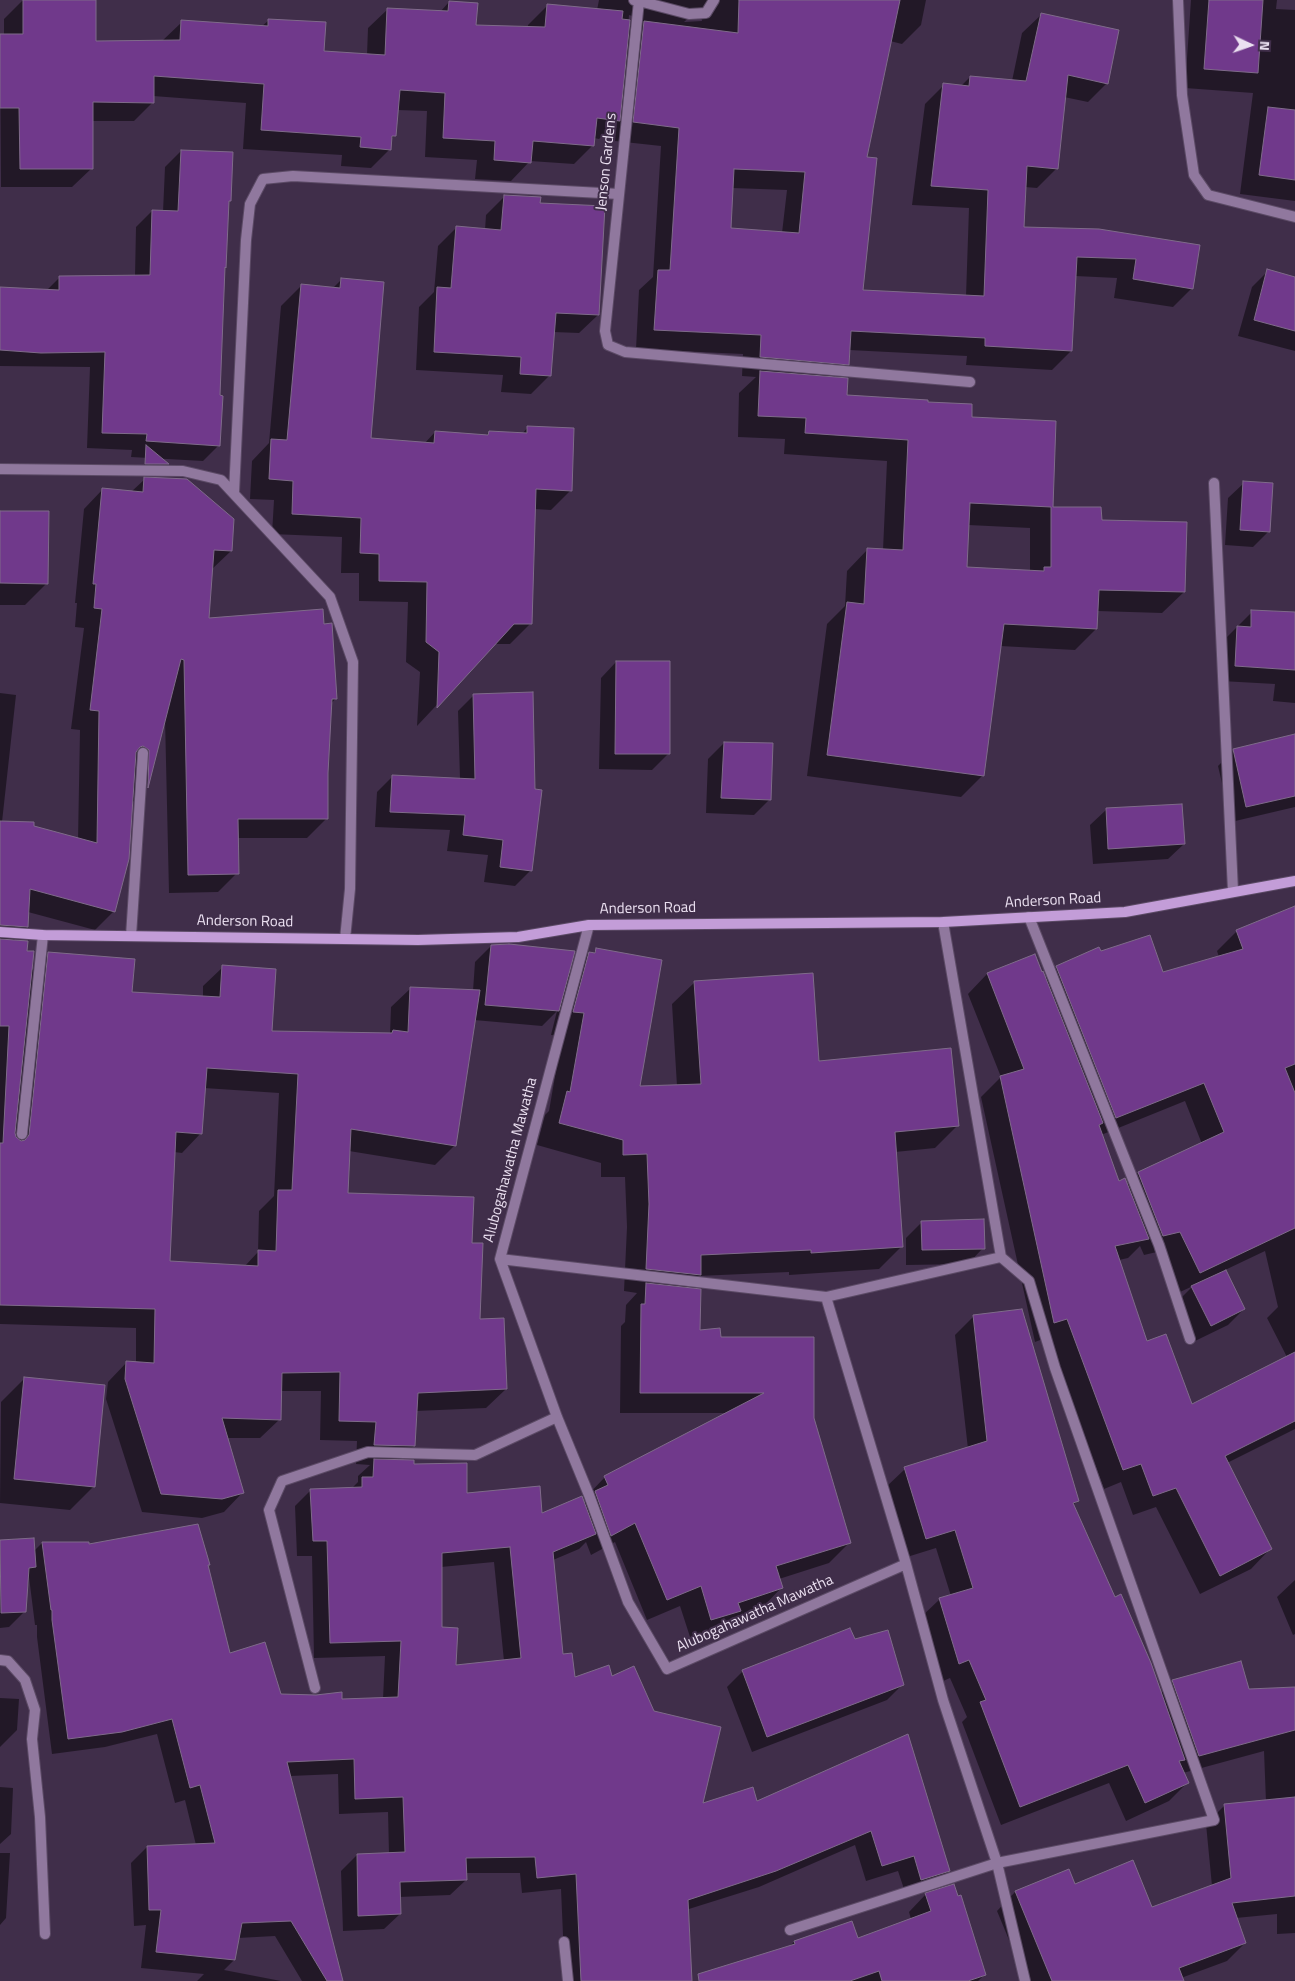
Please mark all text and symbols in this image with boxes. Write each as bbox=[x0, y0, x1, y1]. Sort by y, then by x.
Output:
north arrow bbox=[1225, 20, 1275, 70]
text: N bbox=[1255, 40, 1276, 51]
street label: Jenson Gardens bbox=[593, 112, 621, 212]
street label: Anderson Road bbox=[1004, 889, 1102, 913]
street label: Anderson Road bbox=[600, 899, 696, 919]
street label: Anderson Road bbox=[197, 912, 293, 932]
street label: Alubogahawatha Mawatha bbox=[480, 1076, 542, 1244]
street label: Alubogahawatha Mawatha bbox=[674, 1571, 836, 1657]

